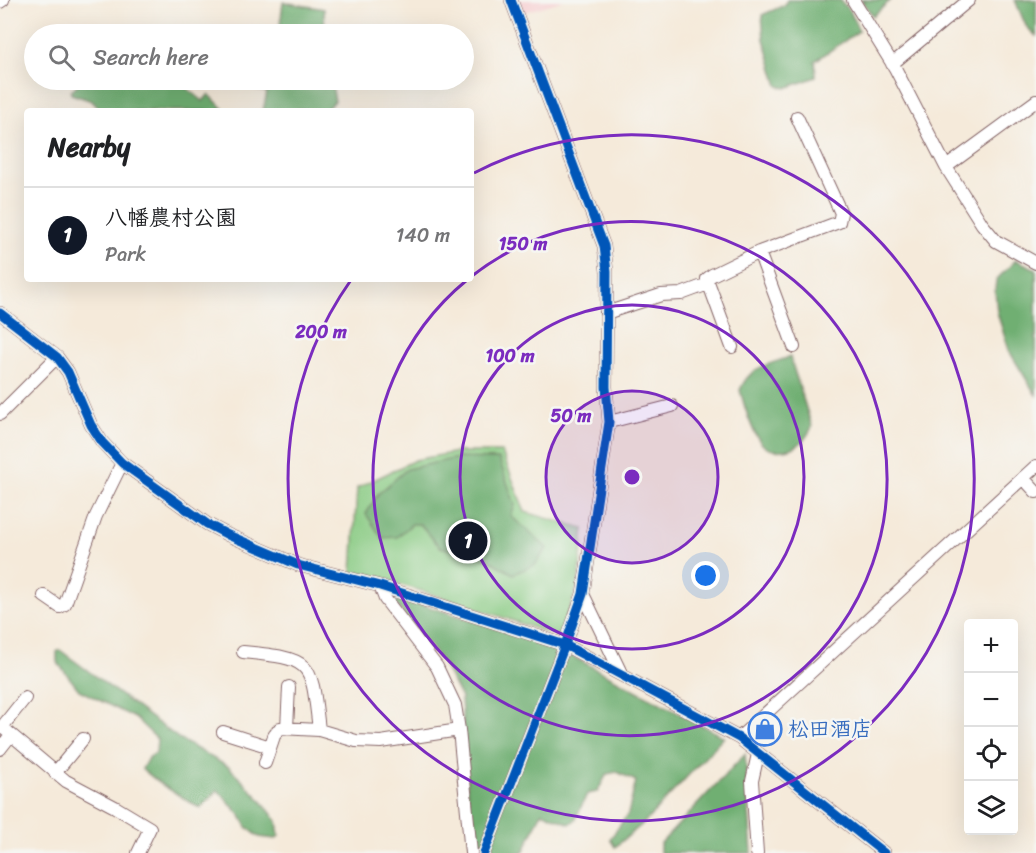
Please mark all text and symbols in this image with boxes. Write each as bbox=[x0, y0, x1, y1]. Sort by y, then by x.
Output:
search box bbox=[24, 24, 474, 90]
text: Search here bbox=[93, 38, 209, 77]
icon: search bbox=[45, 41, 78, 74]
text: Nearby bbox=[48, 124, 130, 170]
text: 八幡農村公園 bbox=[105, 198, 237, 237]
text: 1 bbox=[63, 218, 72, 253]
text: 140 m bbox=[396, 218, 450, 253]
text: 150 m bbox=[499, 228, 547, 260]
text: Park bbox=[105, 237, 146, 272]
text: 200 m bbox=[294, 316, 347, 348]
text: 100 m bbox=[486, 340, 535, 372]
text: 50 m bbox=[551, 400, 592, 432]
centre of rings bbox=[622, 467, 642, 487]
pin: 1 bbox=[448, 518, 488, 564]
your location bbox=[691, 561, 720, 590]
map controls bbox=[964, 619, 1018, 835]
button: + bbox=[964, 619, 1018, 673]
button: − bbox=[964, 673, 1018, 727]
place label: 松田酒店 bbox=[788, 710, 872, 748]
shop icon: 松田酒店 bbox=[747, 711, 783, 747]
button: locate bbox=[964, 727, 1018, 781]
button: layers bbox=[964, 781, 1018, 835]

